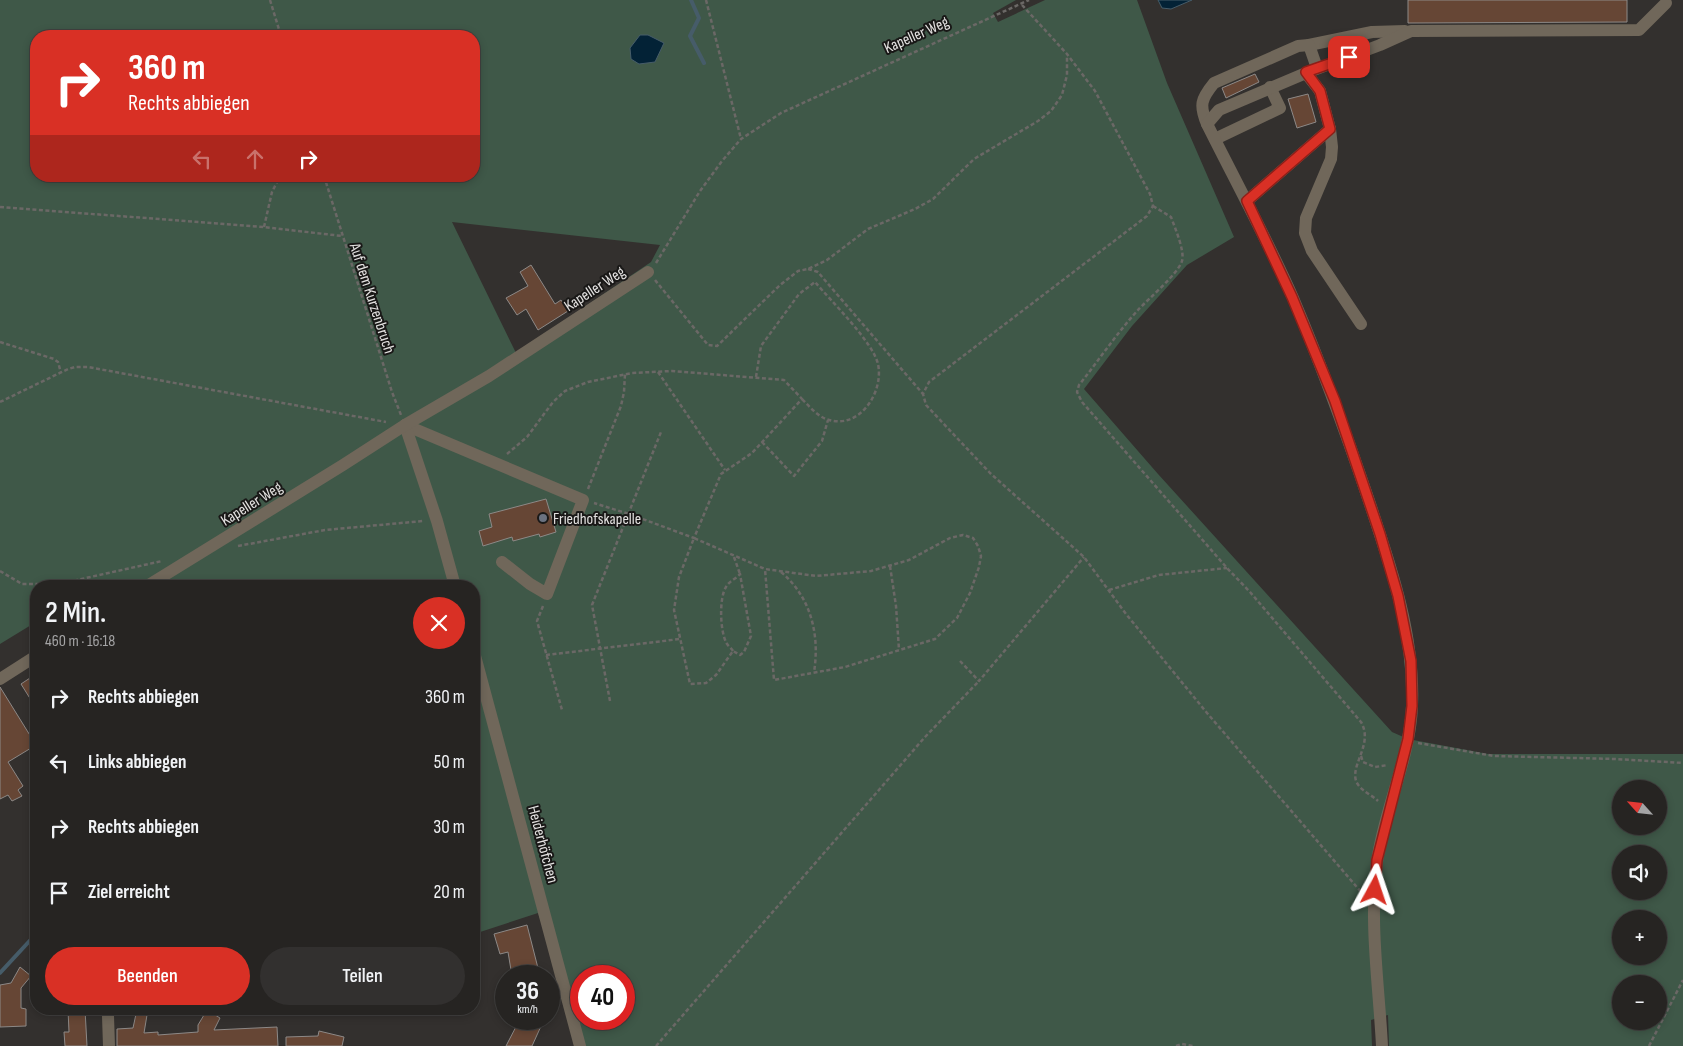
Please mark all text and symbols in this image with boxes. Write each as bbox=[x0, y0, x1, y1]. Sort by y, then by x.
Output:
street label: Kapeller Weg bbox=[881, 13, 952, 58]
pin bbox=[1328, 36, 1370, 78]
icon: arrive bbox=[1335, 43, 1363, 71]
text: 360 m bbox=[128, 47, 205, 90]
icon: right bbox=[45, 50, 110, 115]
text: Rechts abbiegen bbox=[128, 90, 250, 117]
icon: left bbox=[188, 145, 216, 173]
icon: ahead bbox=[241, 145, 269, 173]
icon: right bbox=[294, 145, 322, 173]
street label: Auf dem Kurzenbruch bbox=[344, 240, 398, 356]
street label: Kapeller Weg bbox=[561, 263, 629, 316]
street label: Kapeller Weg bbox=[218, 478, 286, 531]
place label: Friedhofskapelle bbox=[553, 510, 641, 529]
marker: Friedhofskapelle bbox=[537, 512, 549, 524]
text: 2 Min. bbox=[45, 595, 106, 631]
button: close bbox=[413, 597, 465, 649]
text: 460 m · 16:18 bbox=[45, 632, 115, 651]
icon: right bbox=[45, 684, 73, 712]
text: Rechts abbiegen bbox=[88, 686, 199, 709]
text: 360 m bbox=[425, 686, 465, 709]
icon: left bbox=[45, 749, 73, 777]
text: Links abbiegen bbox=[88, 751, 186, 774]
text: 50 m bbox=[434, 751, 465, 774]
north arrow bbox=[1612, 780, 1668, 835]
map controls bbox=[1612, 780, 1667, 1030]
street label: Heiderhöfchen bbox=[523, 804, 562, 885]
icon: right bbox=[45, 814, 73, 842]
text: Rechts abbiegen bbox=[88, 816, 199, 839]
text: 30 m bbox=[433, 816, 465, 839]
button: sound bbox=[1612, 845, 1667, 900]
position arrow bbox=[1348, 863, 1400, 915]
icon: arrive bbox=[45, 879, 73, 907]
text: Ziel erreicht bbox=[88, 881, 170, 904]
text: 20 m bbox=[433, 881, 465, 904]
button: + bbox=[1612, 910, 1667, 965]
button: Beenden bbox=[45, 947, 250, 1005]
button: Teilen bbox=[260, 947, 465, 1005]
speed limit sign: 40 bbox=[570, 965, 635, 1030]
button: − bbox=[1612, 975, 1667, 1030]
text: 36 bbox=[516, 976, 539, 1007]
text: km/h bbox=[517, 1002, 538, 1017]

